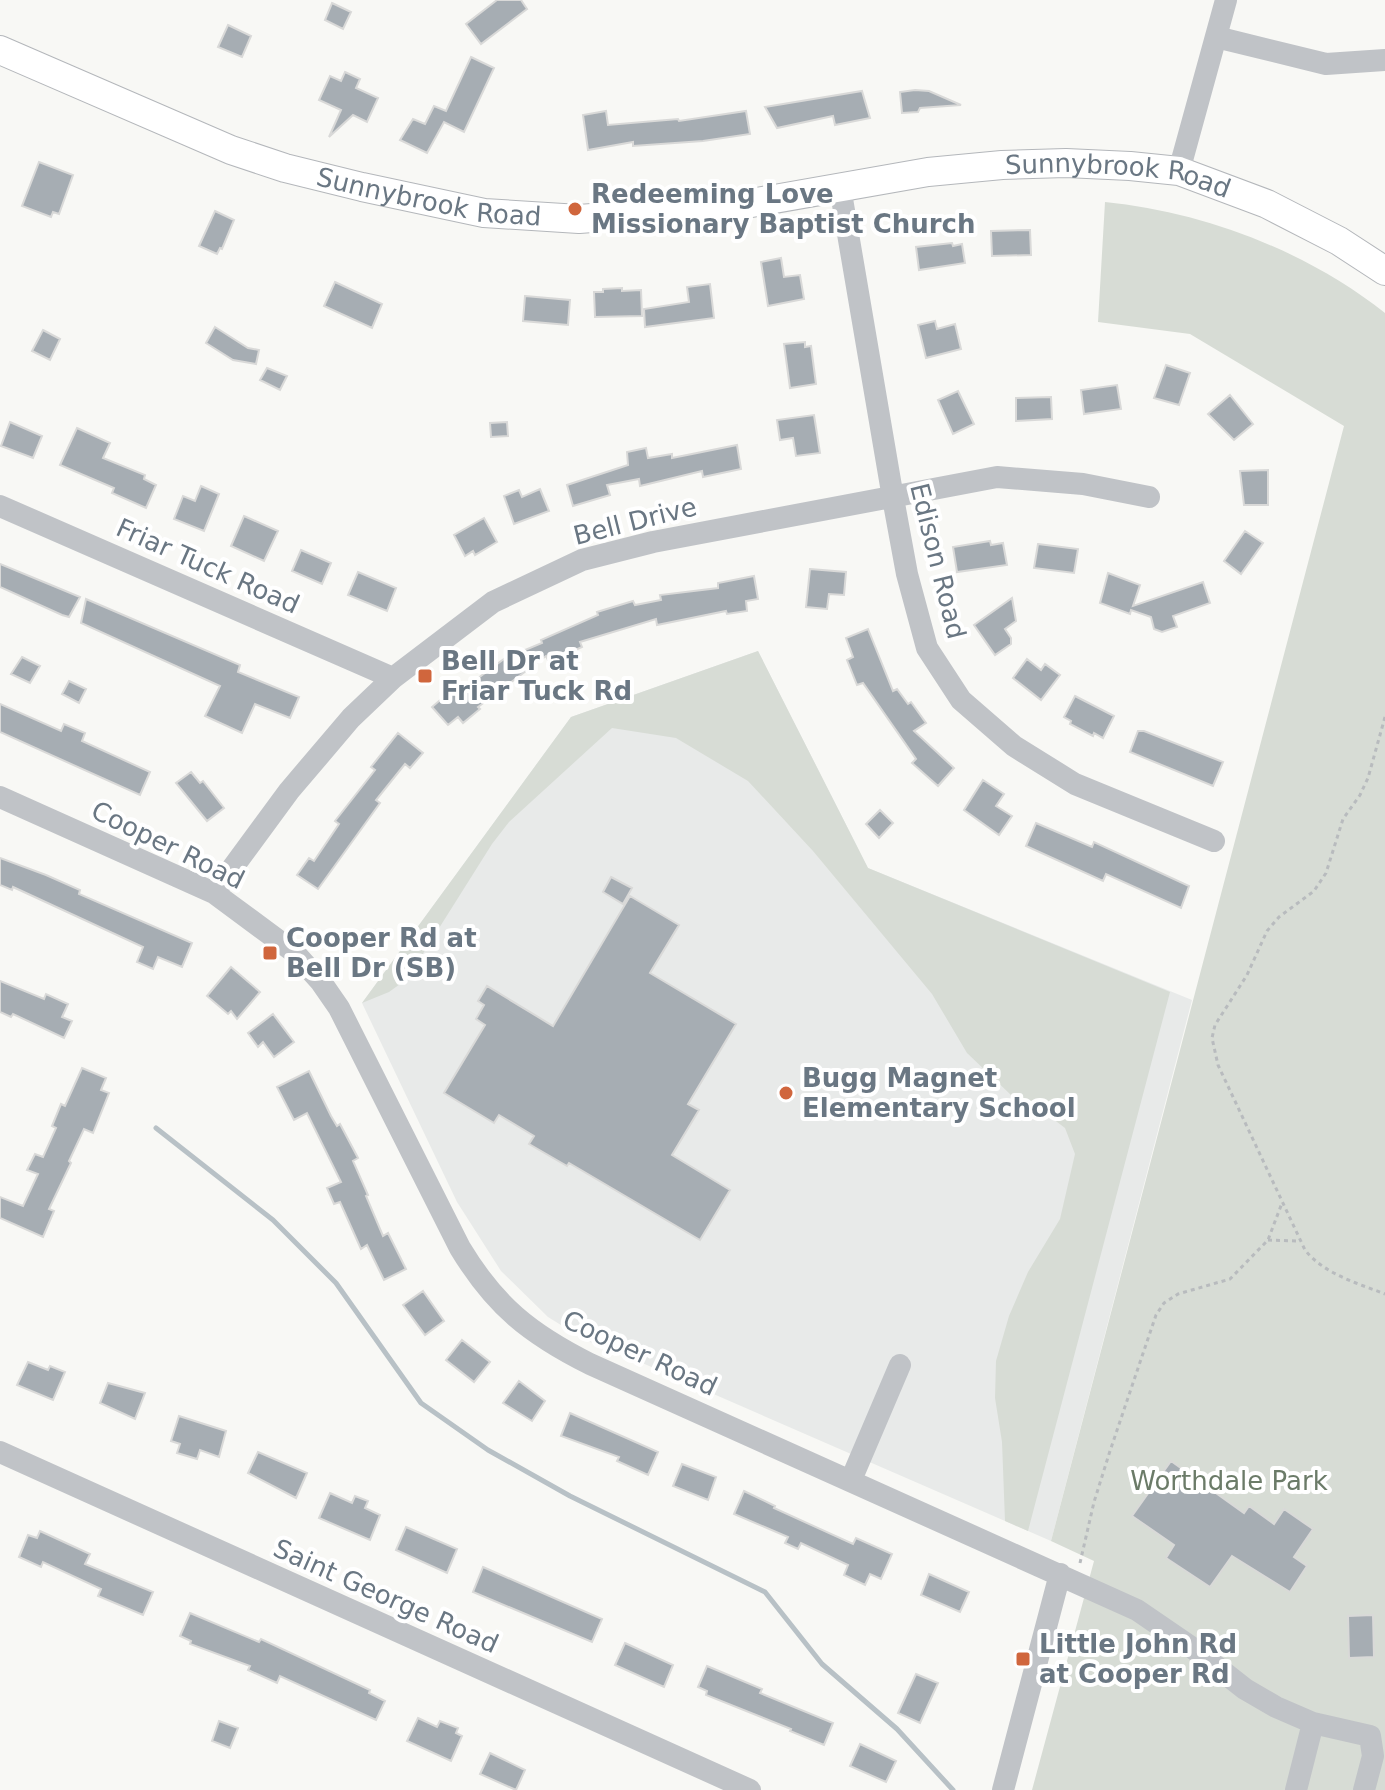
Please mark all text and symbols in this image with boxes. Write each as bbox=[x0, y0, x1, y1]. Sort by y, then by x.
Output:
street label: Sunnybrook Road bbox=[1005, 148, 1235, 204]
street label: Sunnybrook Road bbox=[314, 161, 542, 232]
place label: Redeeming Love Missionary Baptist Church bbox=[591, 179, 976, 239]
marker: Redeeming Love Missionary Baptist Church bbox=[566, 200, 584, 218]
street label: Edison Road bbox=[904, 480, 972, 642]
street label: Bell Drive bbox=[570, 491, 700, 551]
street label: Friar Tuck Road bbox=[112, 512, 304, 620]
place label: Bell Dr at Friar Tuck Rd bbox=[441, 646, 632, 706]
marker: Bell Dr at Friar Tuck Rd bbox=[416, 667, 434, 685]
street label: Cooper Road bbox=[87, 795, 249, 895]
place label: Cooper Rd at Bell Dr (SB) bbox=[286, 923, 477, 983]
marker: Cooper Rd at Bell Dr (SB) bbox=[261, 944, 279, 962]
place label: Bugg Magnet Elementary School bbox=[802, 1063, 1076, 1123]
marker: Bugg Magnet Elementary School bbox=[777, 1084, 795, 1102]
street label: Cooper Road bbox=[558, 1304, 722, 1402]
park label: Worthdale Park bbox=[1130, 1466, 1328, 1496]
street label: Saint George Road bbox=[269, 1533, 503, 1659]
place label: Little John Rd at Cooper Rd bbox=[1039, 1629, 1237, 1689]
marker: Little John Rd at Cooper Rd bbox=[1014, 1650, 1032, 1668]

